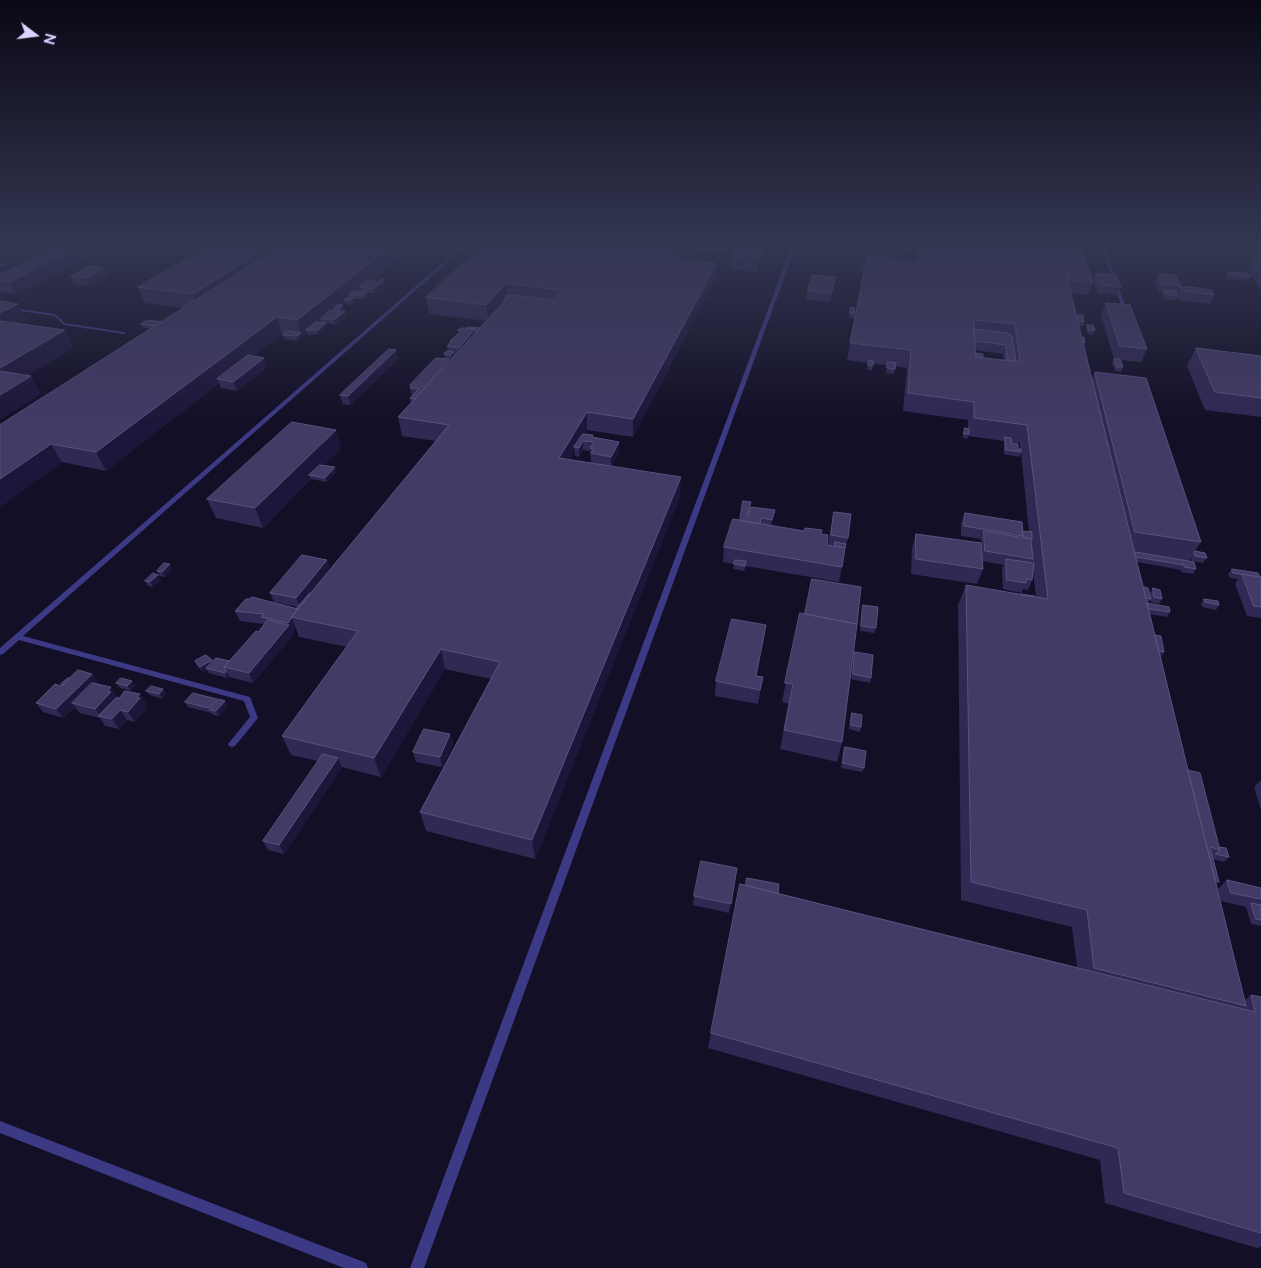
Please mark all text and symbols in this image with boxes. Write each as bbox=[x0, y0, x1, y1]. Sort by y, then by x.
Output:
north arrow bbox=[10, 10, 60, 60]
text: N bbox=[40, 32, 59, 46]

